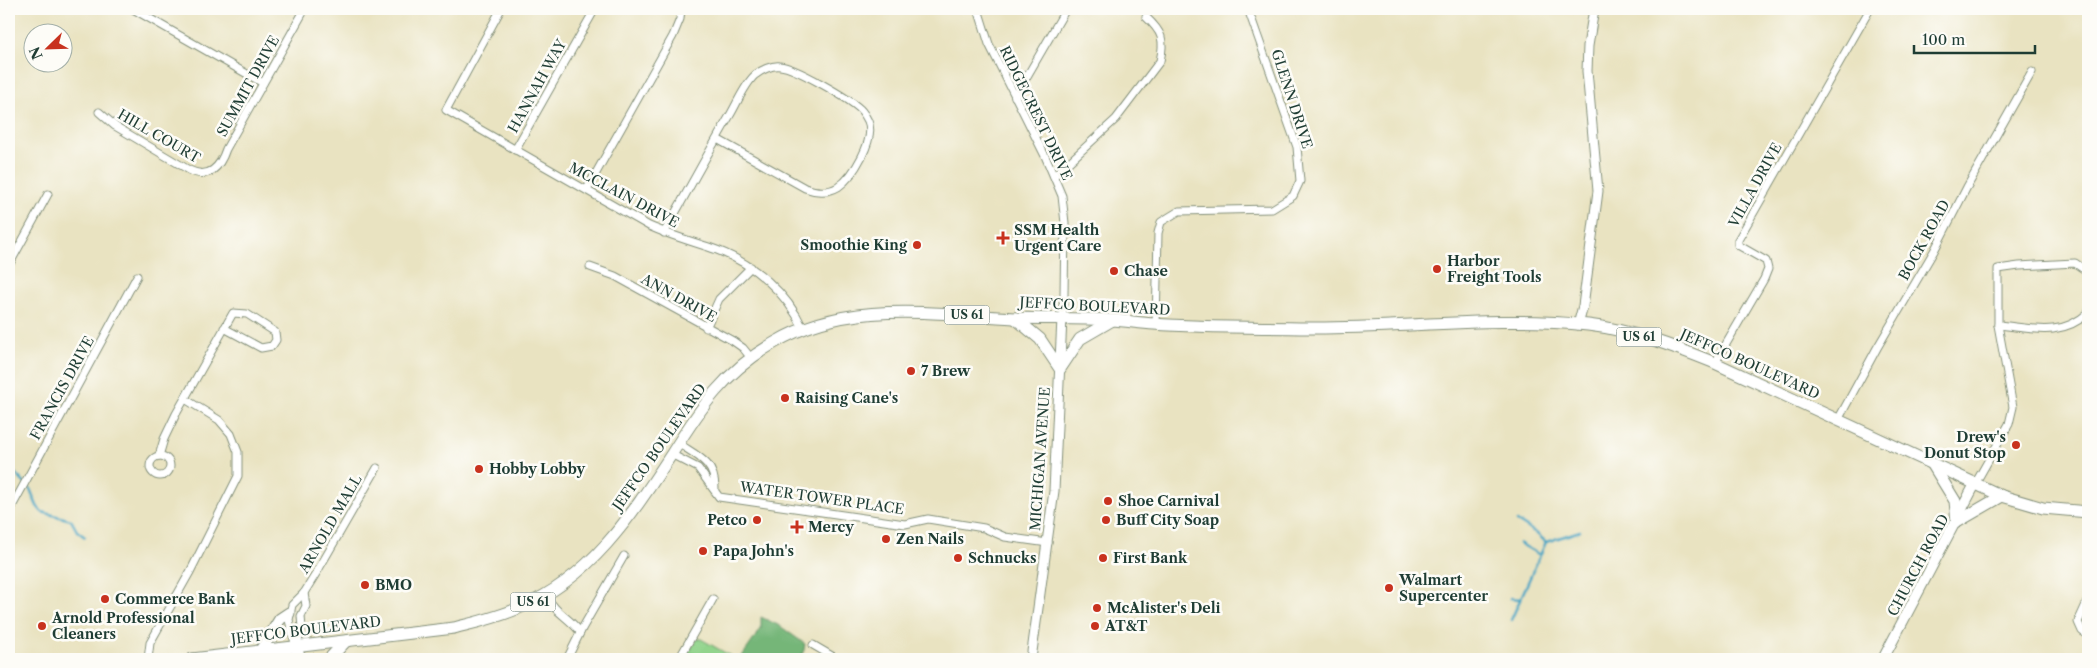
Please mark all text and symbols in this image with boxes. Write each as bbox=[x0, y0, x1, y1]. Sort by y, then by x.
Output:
north arrow bbox=[22, 22, 72, 72]
scale bar bbox=[1914, 22, 2036, 54]
text: 100 m bbox=[1922, 30, 1965, 49]
street label: SUMMIT DRIVE bbox=[213, 32, 283, 140]
street label: HANNAH WAY bbox=[504, 35, 571, 136]
street label: RIDGECREST DRIVE bbox=[996, 43, 1076, 183]
text: N bbox=[25, 44, 47, 62]
street label: GLENN DRIVE bbox=[1267, 47, 1317, 151]
street label: HILL COURT bbox=[114, 105, 204, 167]
street label: VILLA DRIVE bbox=[1724, 140, 1786, 231]
street label: MCCLAIN DRIVE bbox=[566, 158, 682, 232]
street label: BOCK ROAD bbox=[1894, 196, 1954, 284]
place label: SSM Health Urgent Care bbox=[1014, 221, 1101, 255]
marker: SSM Health Urgent Care bbox=[996, 231, 1010, 245]
place label: Smoothie King bbox=[800, 236, 908, 254]
marker: Smoothie King bbox=[911, 239, 923, 251]
place label: Harbor Freight Tools bbox=[1447, 252, 1542, 286]
place label: Chase bbox=[1124, 262, 1168, 280]
marker: Harbor Freight Tools bbox=[1431, 263, 1443, 275]
marker: Chase bbox=[1108, 265, 1120, 277]
street label: ANN DRIVE bbox=[637, 269, 720, 326]
street label: JEFFCO BOULEVARD bbox=[1017, 293, 1171, 319]
road number: US 61 bbox=[944, 306, 990, 324]
street label: JEFFCO BOULEVARD bbox=[1676, 324, 1823, 403]
road number: US 61 bbox=[1616, 328, 1662, 347]
street label: FRANCIS DRIVE bbox=[26, 333, 98, 443]
place label: 7 Brew bbox=[921, 362, 971, 380]
marker: 7 Brew bbox=[905, 365, 917, 377]
street label: JEFFCO BOULEVARD bbox=[607, 380, 710, 516]
street label: MICHIGAN AVENUE bbox=[1026, 386, 1054, 532]
place label: Raising Cane's bbox=[795, 389, 898, 407]
marker: Raising Cane's bbox=[779, 392, 791, 404]
place label: Drew's Donut Stop bbox=[1924, 428, 2006, 462]
marker: Drew's Donut Stop bbox=[2010, 439, 2022, 451]
place label: Hobby Lobby bbox=[489, 460, 586, 478]
marker: Hobby Lobby bbox=[473, 463, 485, 475]
street label: ARNOLD MALL bbox=[294, 472, 365, 577]
street label: WATER TOWER PLACE bbox=[738, 477, 905, 518]
place label: Shoe Carnival bbox=[1118, 492, 1219, 510]
marker: Shoe Carnival bbox=[1102, 495, 1114, 507]
place label: Petco bbox=[707, 511, 747, 529]
place label: Buff City Soap bbox=[1116, 511, 1219, 529]
street label: CHURCH ROAD bbox=[1883, 511, 1953, 619]
marker: Petco bbox=[751, 514, 763, 526]
marker: Buff City Soap bbox=[1100, 514, 1112, 526]
place label: Mercy bbox=[808, 518, 854, 536]
marker: Mercy bbox=[790, 520, 804, 534]
place label: Zen Nails bbox=[896, 530, 964, 548]
marker: Zen Nails bbox=[880, 533, 892, 545]
place label: Papa John's bbox=[713, 542, 794, 560]
marker: Papa John's bbox=[697, 545, 709, 557]
place label: Schnucks bbox=[968, 549, 1037, 567]
place label: First Bank bbox=[1113, 549, 1188, 567]
marker: Schnucks bbox=[952, 552, 964, 564]
marker: First Bank bbox=[1097, 552, 1109, 564]
place label: Walmart Supercenter bbox=[1398, 571, 1488, 605]
place label: BMO bbox=[375, 576, 412, 594]
marker: BMO bbox=[359, 579, 371, 591]
marker: Walmart Supercenter bbox=[1383, 582, 1395, 594]
place label: Commerce Bank bbox=[115, 590, 236, 608]
road number: US 61 bbox=[510, 592, 556, 612]
marker: Commerce Bank bbox=[99, 593, 111, 605]
place label: McAlister's Deli bbox=[1107, 599, 1221, 617]
marker: McAlister's Deli bbox=[1091, 602, 1103, 614]
place label: Arnold Professional Cleaners bbox=[51, 609, 195, 643]
street label: JEFFCO BOULEVARD bbox=[228, 612, 382, 648]
place label: AT&T bbox=[1104, 617, 1148, 635]
marker: Arnold Professional Cleaners bbox=[36, 620, 48, 632]
marker: AT&T bbox=[1089, 620, 1101, 632]

